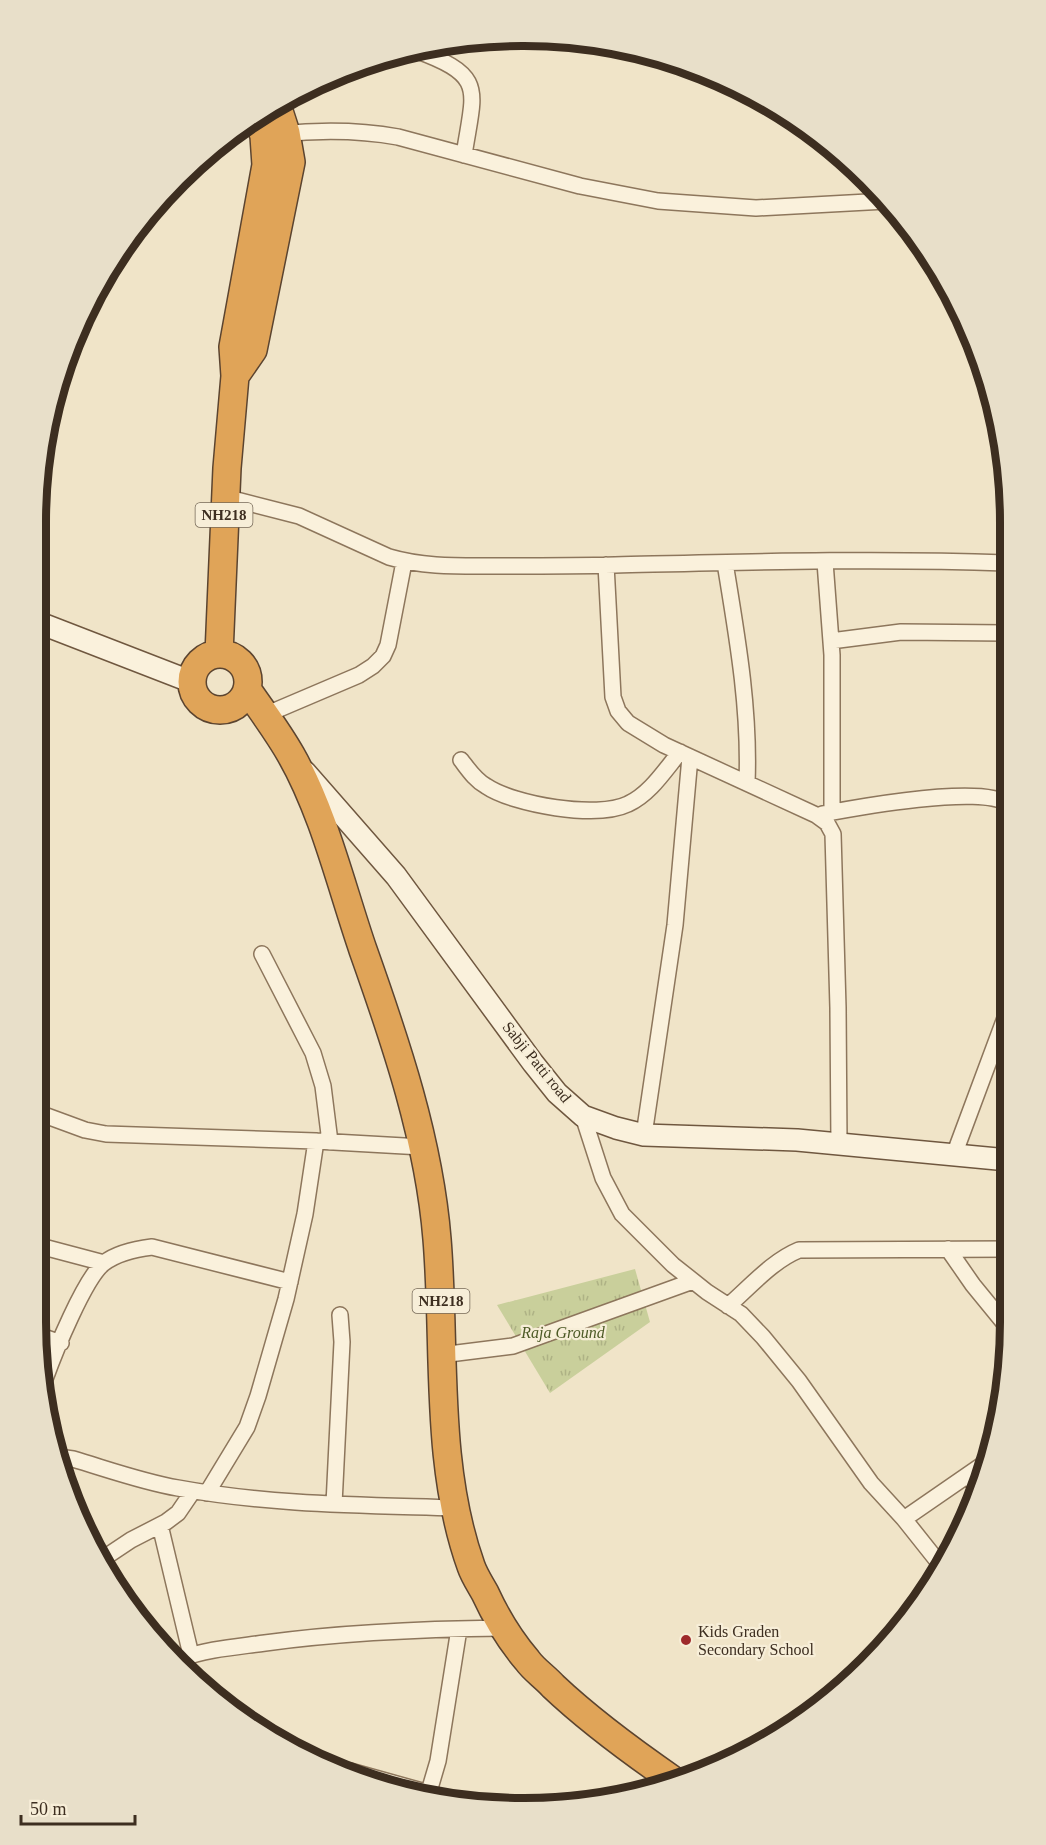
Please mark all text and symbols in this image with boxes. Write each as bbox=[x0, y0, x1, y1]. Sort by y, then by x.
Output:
road number: NH218 bbox=[196, 503, 252, 527]
street label: Sabji Patti road bbox=[499, 1018, 575, 1106]
road number: NH218 bbox=[412, 1289, 470, 1313]
park label: Raja Ground bbox=[520, 1324, 606, 1342]
place label: Kids Graden Secondary School bbox=[698, 1623, 815, 1659]
marker: Kids Graden Secondary School bbox=[679, 1633, 693, 1647]
scale bar bbox=[21, 1788, 135, 1826]
text: 50 m bbox=[30, 1799, 67, 1819]

